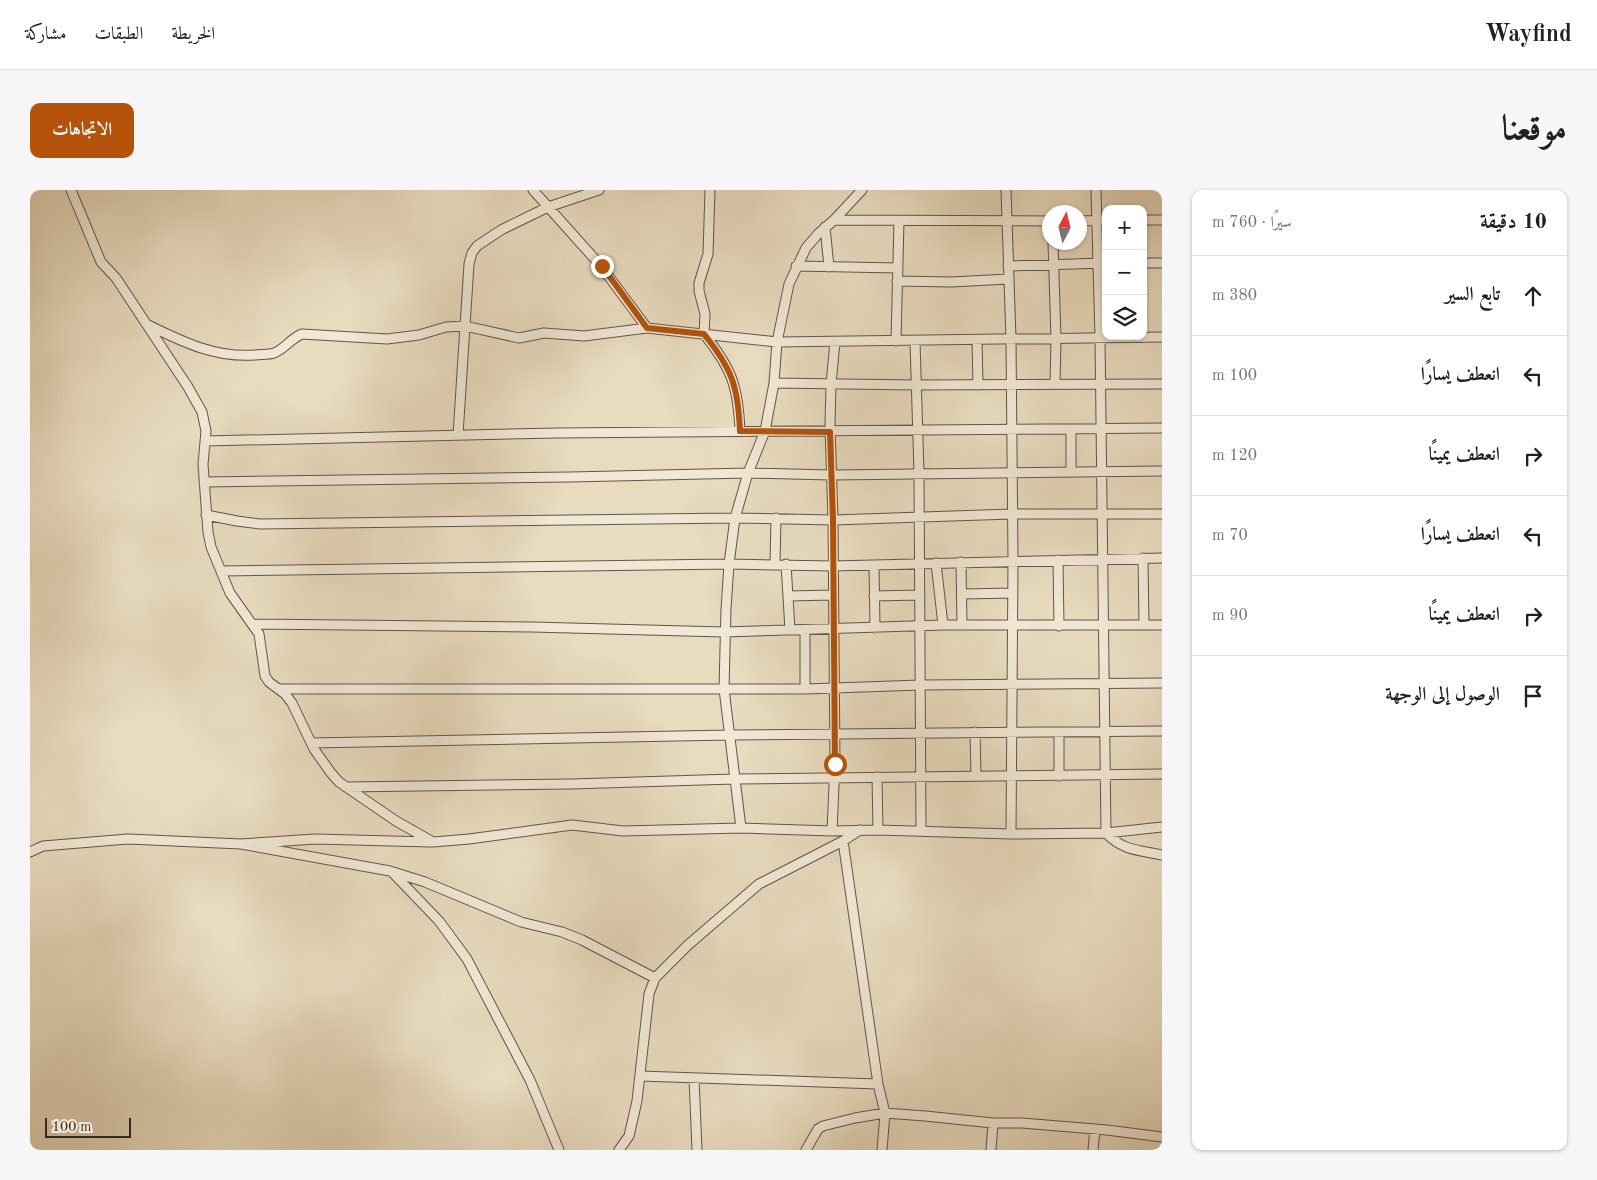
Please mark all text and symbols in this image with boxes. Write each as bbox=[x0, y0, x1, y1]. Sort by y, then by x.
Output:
text: Wayfind bbox=[1485, 23, 1572, 47]
text: مشاركة bbox=[25, 25, 66, 43]
text: الطبقات bbox=[94, 25, 143, 43]
text: الخريطة bbox=[171, 25, 215, 43]
button: الاتجاهات bbox=[30, 103, 134, 158]
text: موقعنا bbox=[1502, 112, 1567, 147]
north arrow bbox=[1042, 205, 1087, 250]
map controls bbox=[1102, 205, 1147, 340]
button: + bbox=[1102, 205, 1147, 250]
text: 10 دقيقة bbox=[1480, 212, 1547, 233]
text: سيرًا · 760 m bbox=[1212, 215, 1292, 231]
button: − bbox=[1102, 250, 1147, 295]
route end bbox=[591, 255, 614, 278]
icon: ahead bbox=[1519, 282, 1547, 310]
text: تابع السير bbox=[1445, 286, 1500, 305]
text: 380 m bbox=[1212, 288, 1257, 304]
button: layers bbox=[1102, 295, 1147, 340]
icon: left bbox=[1519, 362, 1547, 390]
text: انعطف يسارًا bbox=[1421, 366, 1500, 385]
text: 100 m bbox=[1212, 368, 1257, 384]
icon: right bbox=[1519, 442, 1547, 470]
text: انعطف يمينًا bbox=[1428, 446, 1500, 465]
text: 120 m bbox=[1212, 448, 1257, 464]
icon: left bbox=[1519, 522, 1547, 550]
text: انعطف يسارًا bbox=[1421, 526, 1500, 545]
text: 70 m bbox=[1212, 528, 1248, 544]
icon: right bbox=[1519, 602, 1547, 630]
text: انعطف يمينًا bbox=[1428, 606, 1500, 625]
text: 90 m bbox=[1212, 608, 1248, 624]
icon: arrive bbox=[1519, 682, 1547, 710]
text: الوصول إلى الوجهة bbox=[1385, 686, 1500, 705]
route start bbox=[824, 753, 847, 776]
scale bar bbox=[45, 1115, 131, 1138]
text: 100 m bbox=[52, 1120, 91, 1134]

